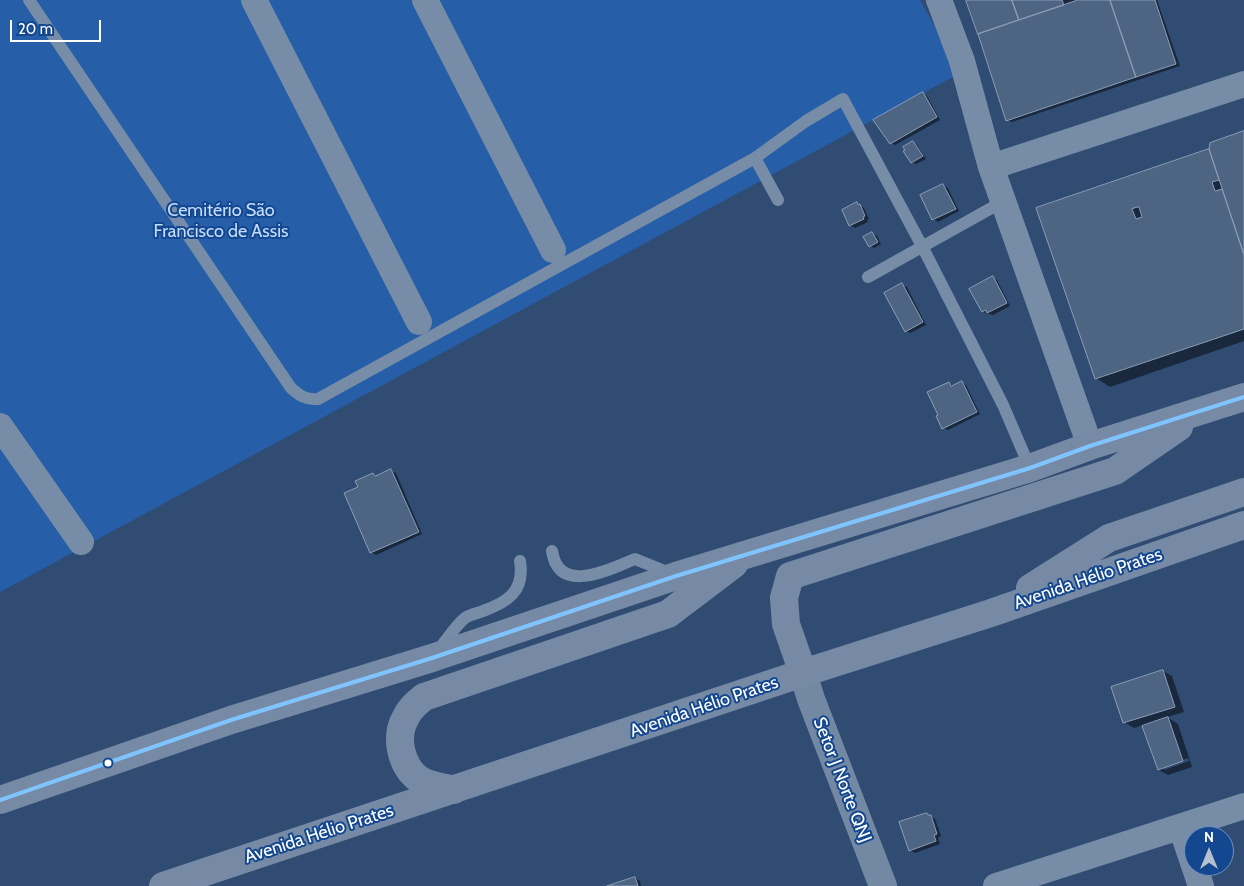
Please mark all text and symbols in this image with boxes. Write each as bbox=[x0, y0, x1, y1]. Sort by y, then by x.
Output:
scale bar bbox=[12, 10, 104, 42]
text: 20 m bbox=[18, 20, 53, 38]
park label: Cemitério São Francisco de Assis bbox=[154, 200, 288, 242]
street label: Avenida Hélio Prates bbox=[1011, 543, 1165, 615]
street label: Avenida Hélio Prates bbox=[627, 671, 781, 743]
street label: Setor J Norte QNJ bbox=[808, 714, 876, 846]
unlabelled marker bbox=[103, 758, 113, 768]
street label: Avenida Hélio Prates bbox=[242, 800, 396, 868]
north arrow bbox=[1184, 826, 1234, 876]
text: N bbox=[1204, 828, 1214, 846]

